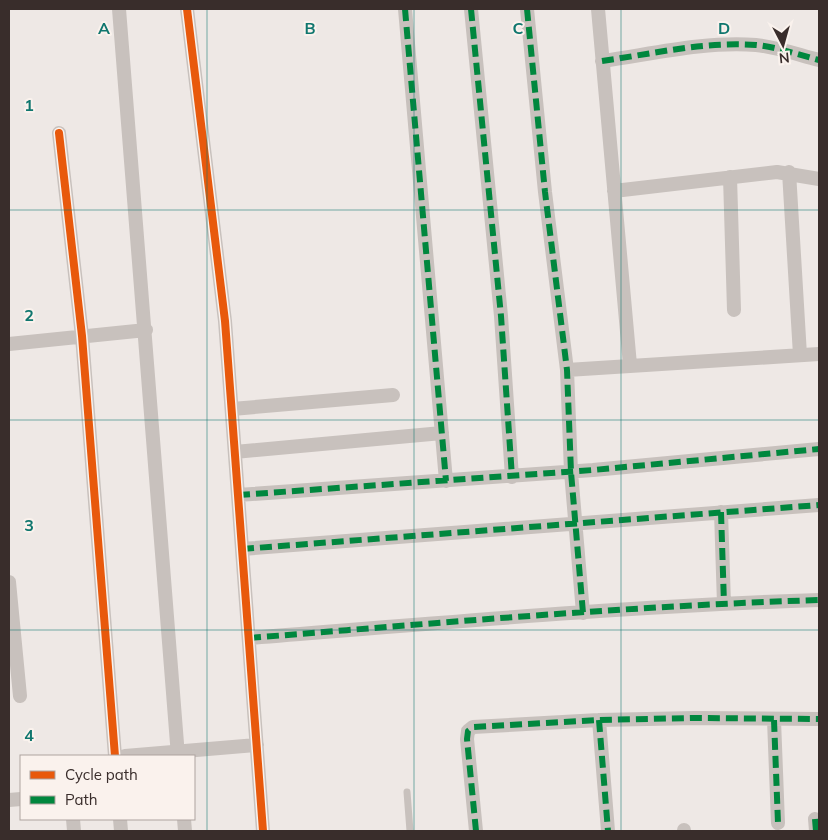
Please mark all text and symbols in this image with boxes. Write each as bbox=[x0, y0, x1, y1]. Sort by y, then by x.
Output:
text: A bbox=[98, 18, 110, 38]
text: B bbox=[304, 18, 316, 38]
text: C bbox=[513, 18, 524, 38]
text: D bbox=[718, 18, 730, 38]
north arrow bbox=[758, 20, 808, 70]
text: N bbox=[778, 48, 791, 67]
text: 1 bbox=[24, 95, 34, 115]
text: 2 bbox=[24, 305, 34, 325]
text: 3 bbox=[24, 515, 34, 535]
text: 4 bbox=[24, 725, 34, 745]
legend bbox=[20, 755, 195, 820]
text: Cycle path bbox=[65, 765, 138, 784]
text: Path bbox=[65, 790, 97, 809]

